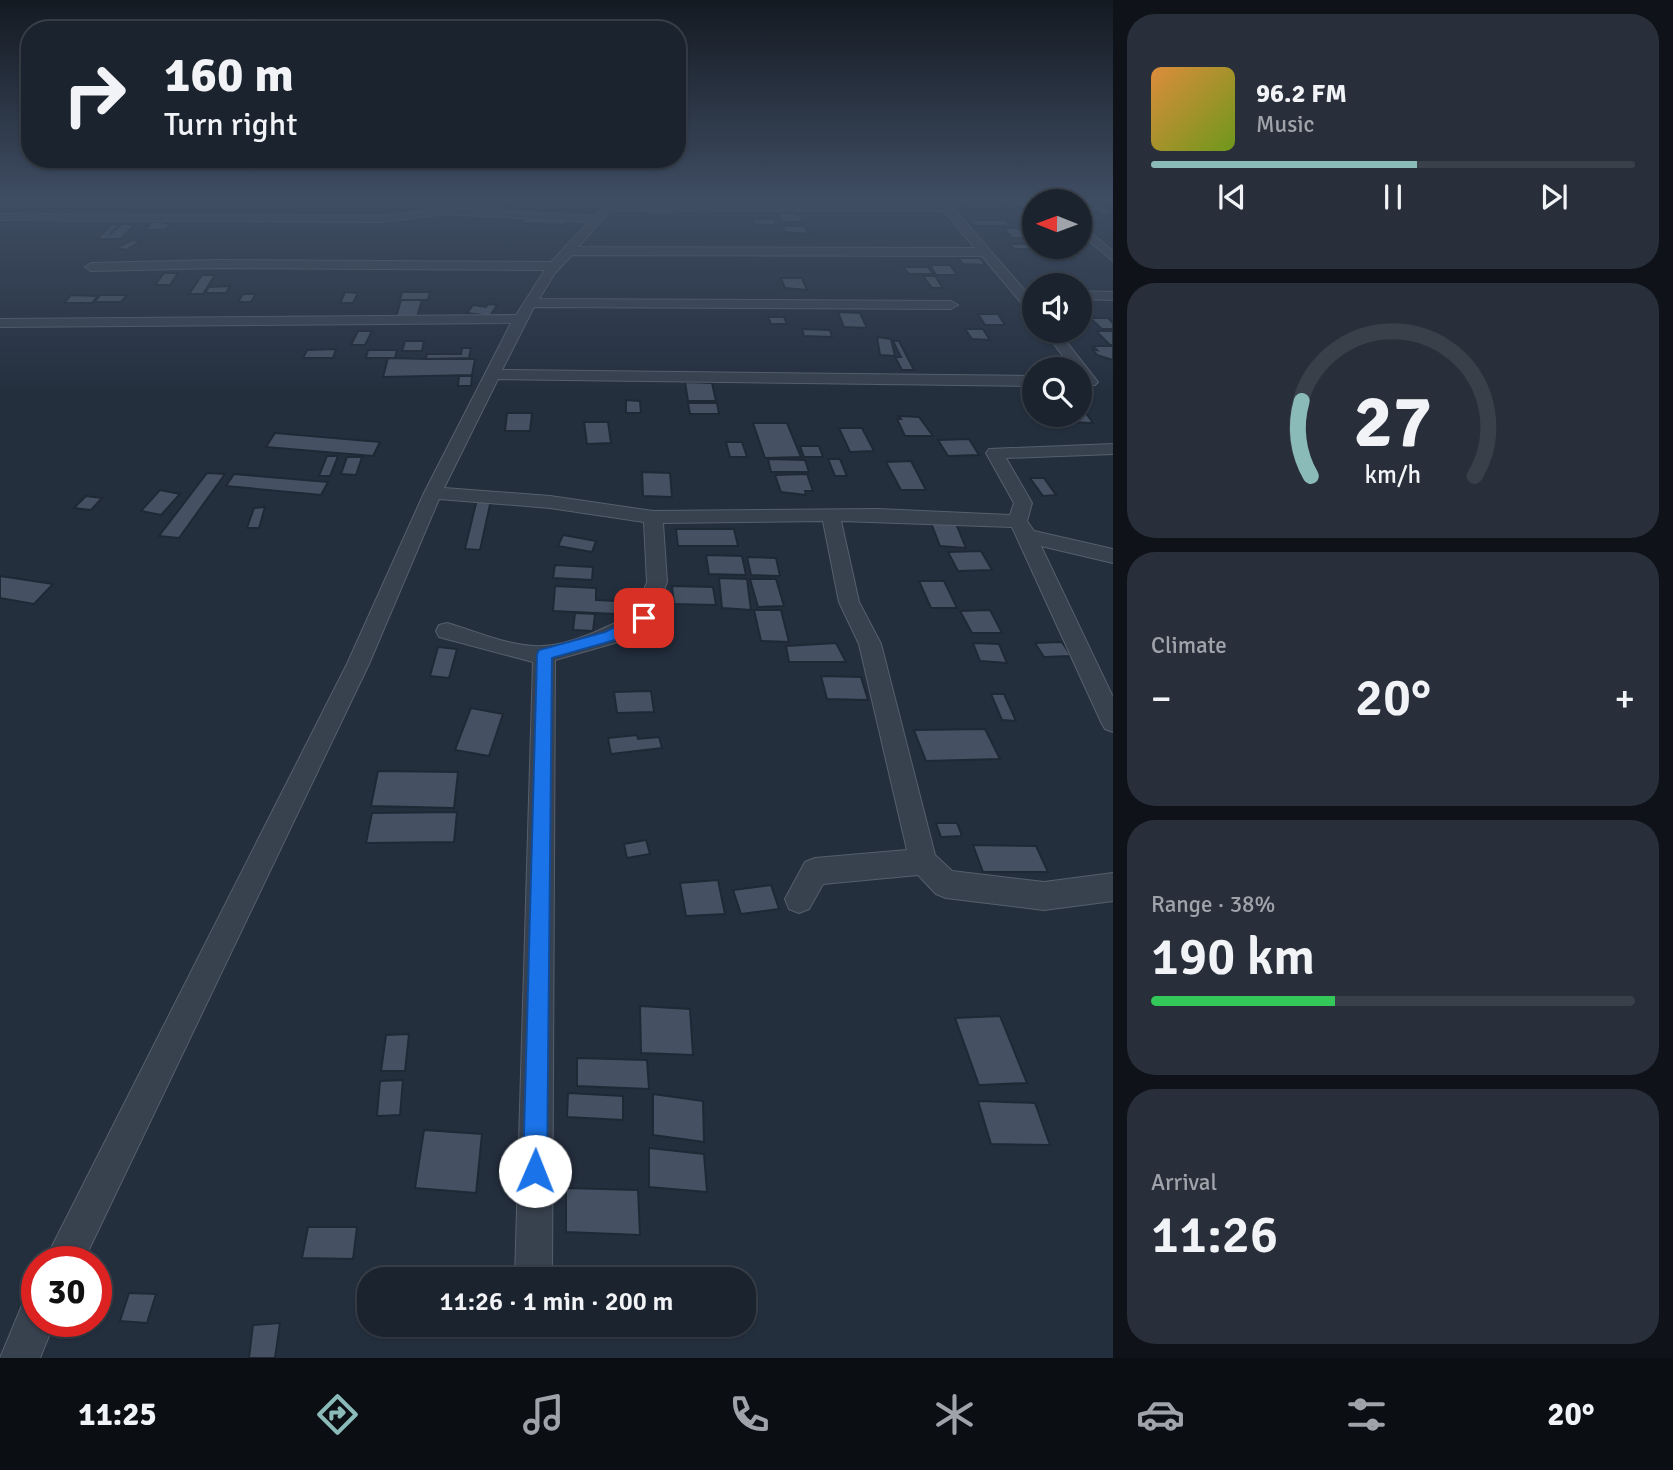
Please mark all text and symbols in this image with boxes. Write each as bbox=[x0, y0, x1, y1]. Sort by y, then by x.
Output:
text: 160 m bbox=[164, 45, 294, 105]
icon: right bbox=[49, 49, 140, 140]
text: 96.2 FM bbox=[1256, 78, 1347, 110]
text: Turn right bbox=[164, 105, 297, 144]
text: Music bbox=[1256, 110, 1314, 139]
icon: previous bbox=[1213, 178, 1251, 216]
icon: pause bbox=[1374, 178, 1412, 216]
icon: next bbox=[1535, 178, 1573, 216]
north arrow bbox=[1022, 189, 1092, 259]
map controls bbox=[1022, 189, 1092, 427]
button: sound bbox=[1022, 273, 1092, 343]
button: search bbox=[1022, 357, 1092, 427]
text: 27 bbox=[1354, 379, 1432, 468]
text: km/h bbox=[1365, 459, 1421, 490]
pin bbox=[614, 588, 674, 648]
icon: arrive bbox=[625, 599, 663, 637]
text: Climate bbox=[1151, 631, 1227, 660]
text: 20° bbox=[1355, 666, 1431, 730]
text: − bbox=[1151, 675, 1172, 722]
text: + bbox=[1614, 675, 1635, 722]
text: Range · 38% bbox=[1151, 890, 1275, 919]
text: 190 km bbox=[1151, 925, 1315, 989]
position arrow bbox=[498, 1134, 572, 1208]
text: Arrival bbox=[1151, 1168, 1217, 1197]
text: 11:26 bbox=[1151, 1203, 1278, 1267]
speed limit sign: 30 bbox=[21, 1246, 112, 1337]
text: 11:26 · 1 min · 200 m bbox=[440, 1286, 673, 1318]
icon: directions bbox=[313, 1390, 362, 1439]
icon: music bbox=[519, 1390, 568, 1439]
icon: phone bbox=[725, 1390, 774, 1439]
icon: climate bbox=[930, 1390, 979, 1439]
icon: car bbox=[1136, 1390, 1185, 1439]
icon: filters bbox=[1342, 1390, 1391, 1439]
text: 11:25 bbox=[78, 1395, 157, 1434]
text: 20° bbox=[1547, 1395, 1595, 1434]

